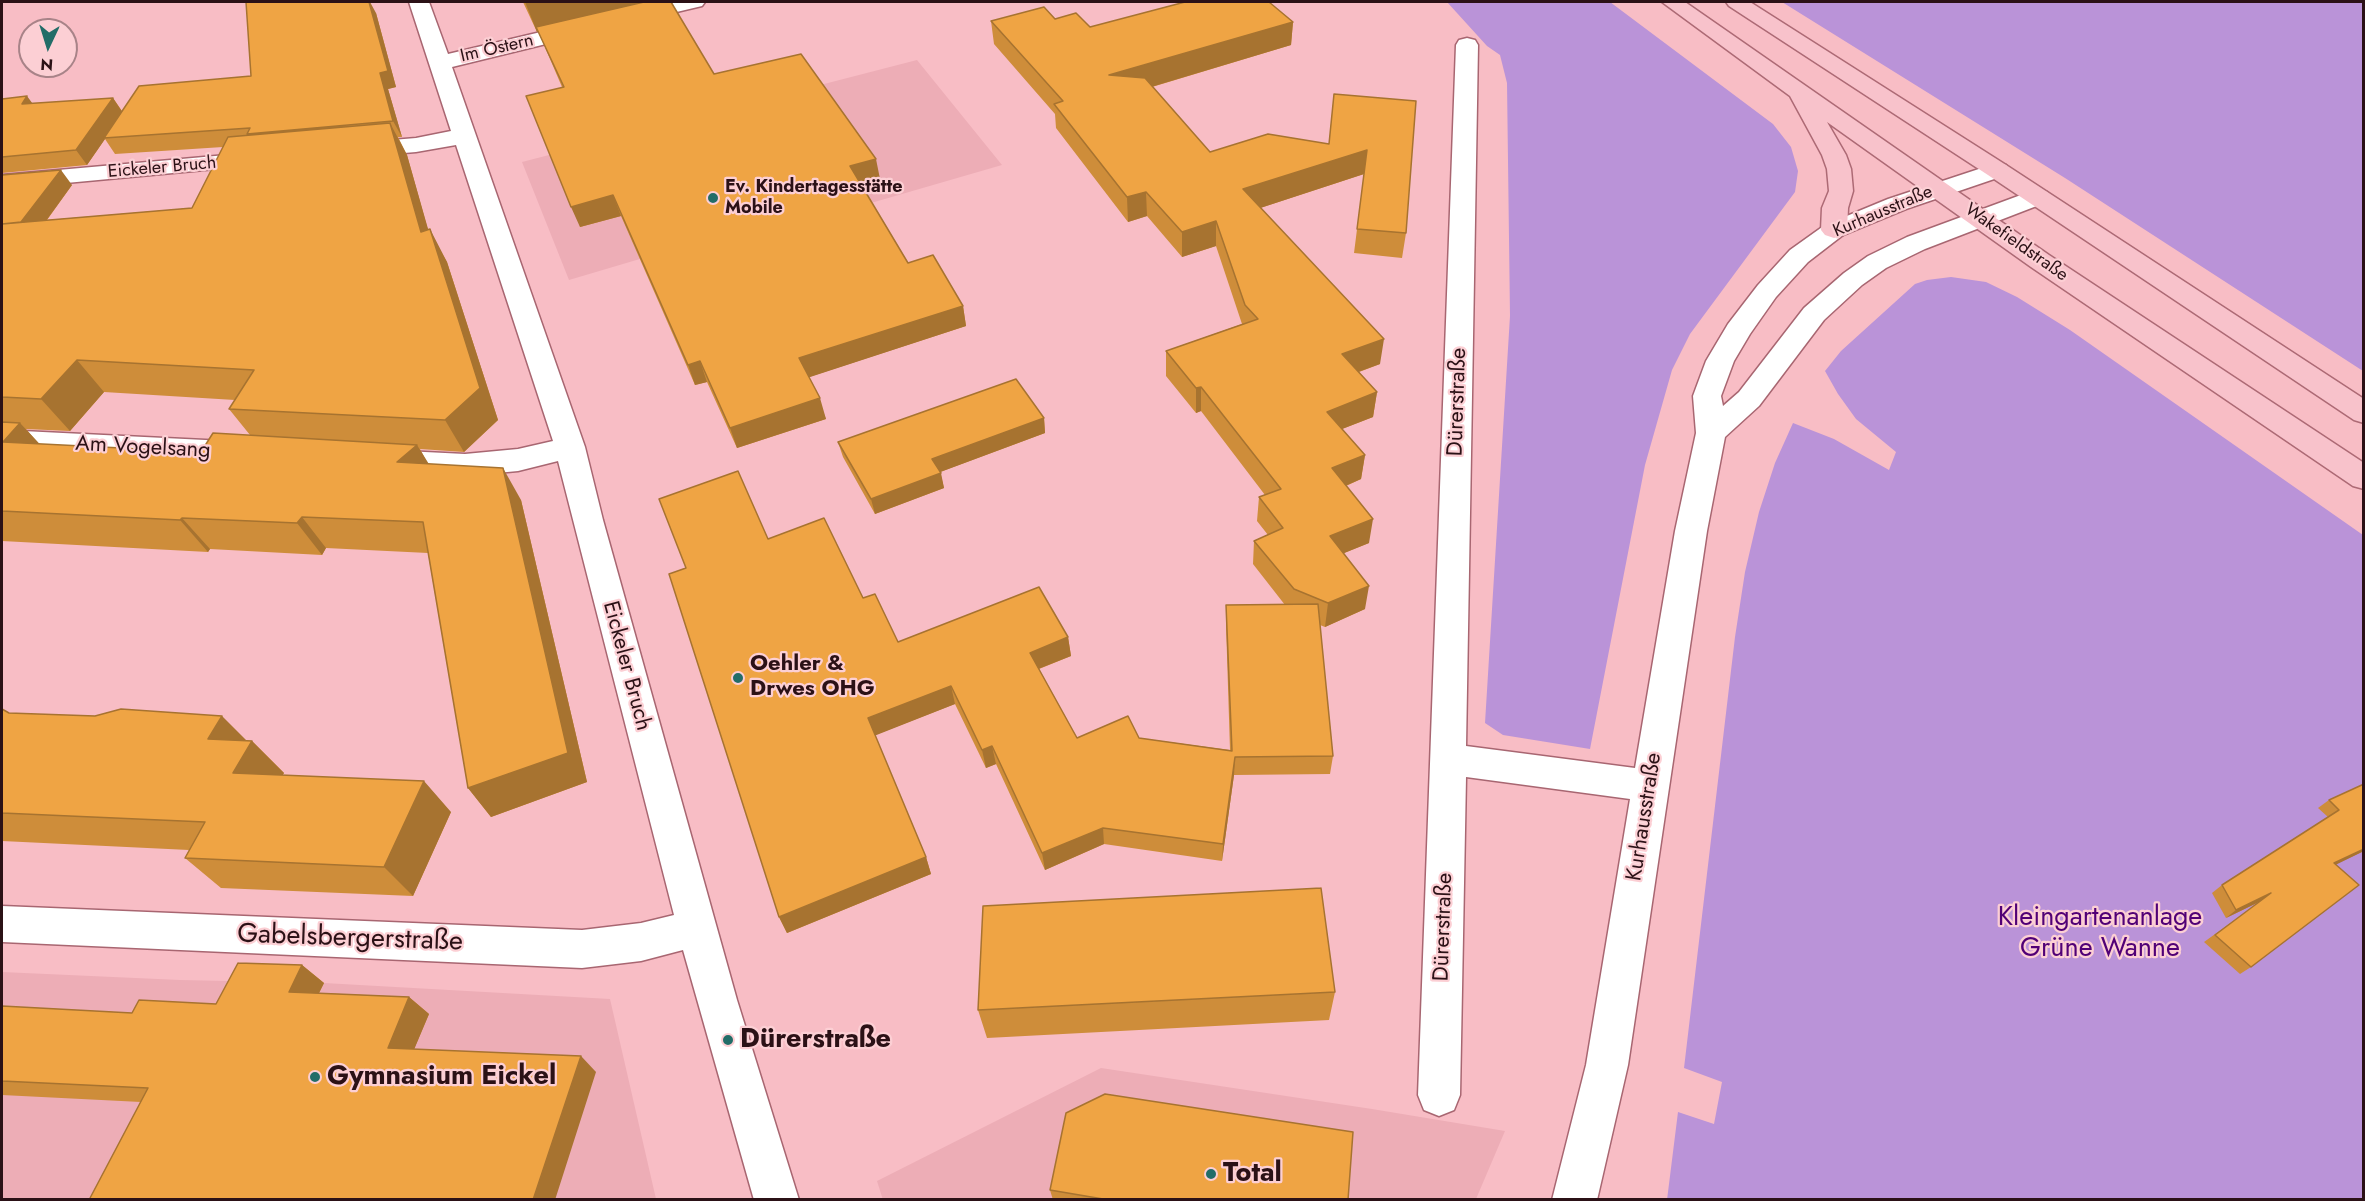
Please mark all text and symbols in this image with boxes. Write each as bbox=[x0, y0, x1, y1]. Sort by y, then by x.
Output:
north arrow bbox=[18, 18, 78, 78]
street label: Im Östern bbox=[458, 30, 536, 68]
text: N bbox=[40, 53, 54, 76]
street label: Eickeler Bruch bbox=[107, 152, 217, 184]
place label: Ev. Kindertagesstätte Mobile bbox=[725, 177, 903, 219]
street label: Kurhausstraße bbox=[1830, 181, 1936, 243]
marker: Ev. Kindertagesstätte Mobile bbox=[706, 191, 720, 205]
street label: Wakefieldstraße bbox=[1960, 199, 2072, 287]
street label: Dürerstraße bbox=[1443, 347, 1473, 457]
street label: Am Vogelsang bbox=[75, 431, 211, 465]
street label: Eickeler Bruch bbox=[596, 598, 656, 734]
place label: Oehler & Drwes OHG bbox=[750, 652, 875, 704]
marker: Oehler & Drwes OHG bbox=[731, 671, 745, 685]
street label: Kurhausstraße bbox=[1622, 751, 1668, 883]
street label: Dürerstraße bbox=[1429, 872, 1459, 982]
park label: Kleingartenanlage Grüne Wanne bbox=[1998, 902, 2202, 965]
street label: Gabelsbergerstraße bbox=[237, 919, 463, 959]
place label: Dürerstraße bbox=[740, 1024, 891, 1056]
marker: Dürerstraße bbox=[721, 1033, 735, 1047]
place label: Gymnasium Eickel bbox=[327, 1061, 556, 1093]
marker: Gymnasium Eickel bbox=[308, 1070, 322, 1084]
place label: Total bbox=[1223, 1158, 1282, 1190]
marker: Total bbox=[1204, 1167, 1218, 1181]

